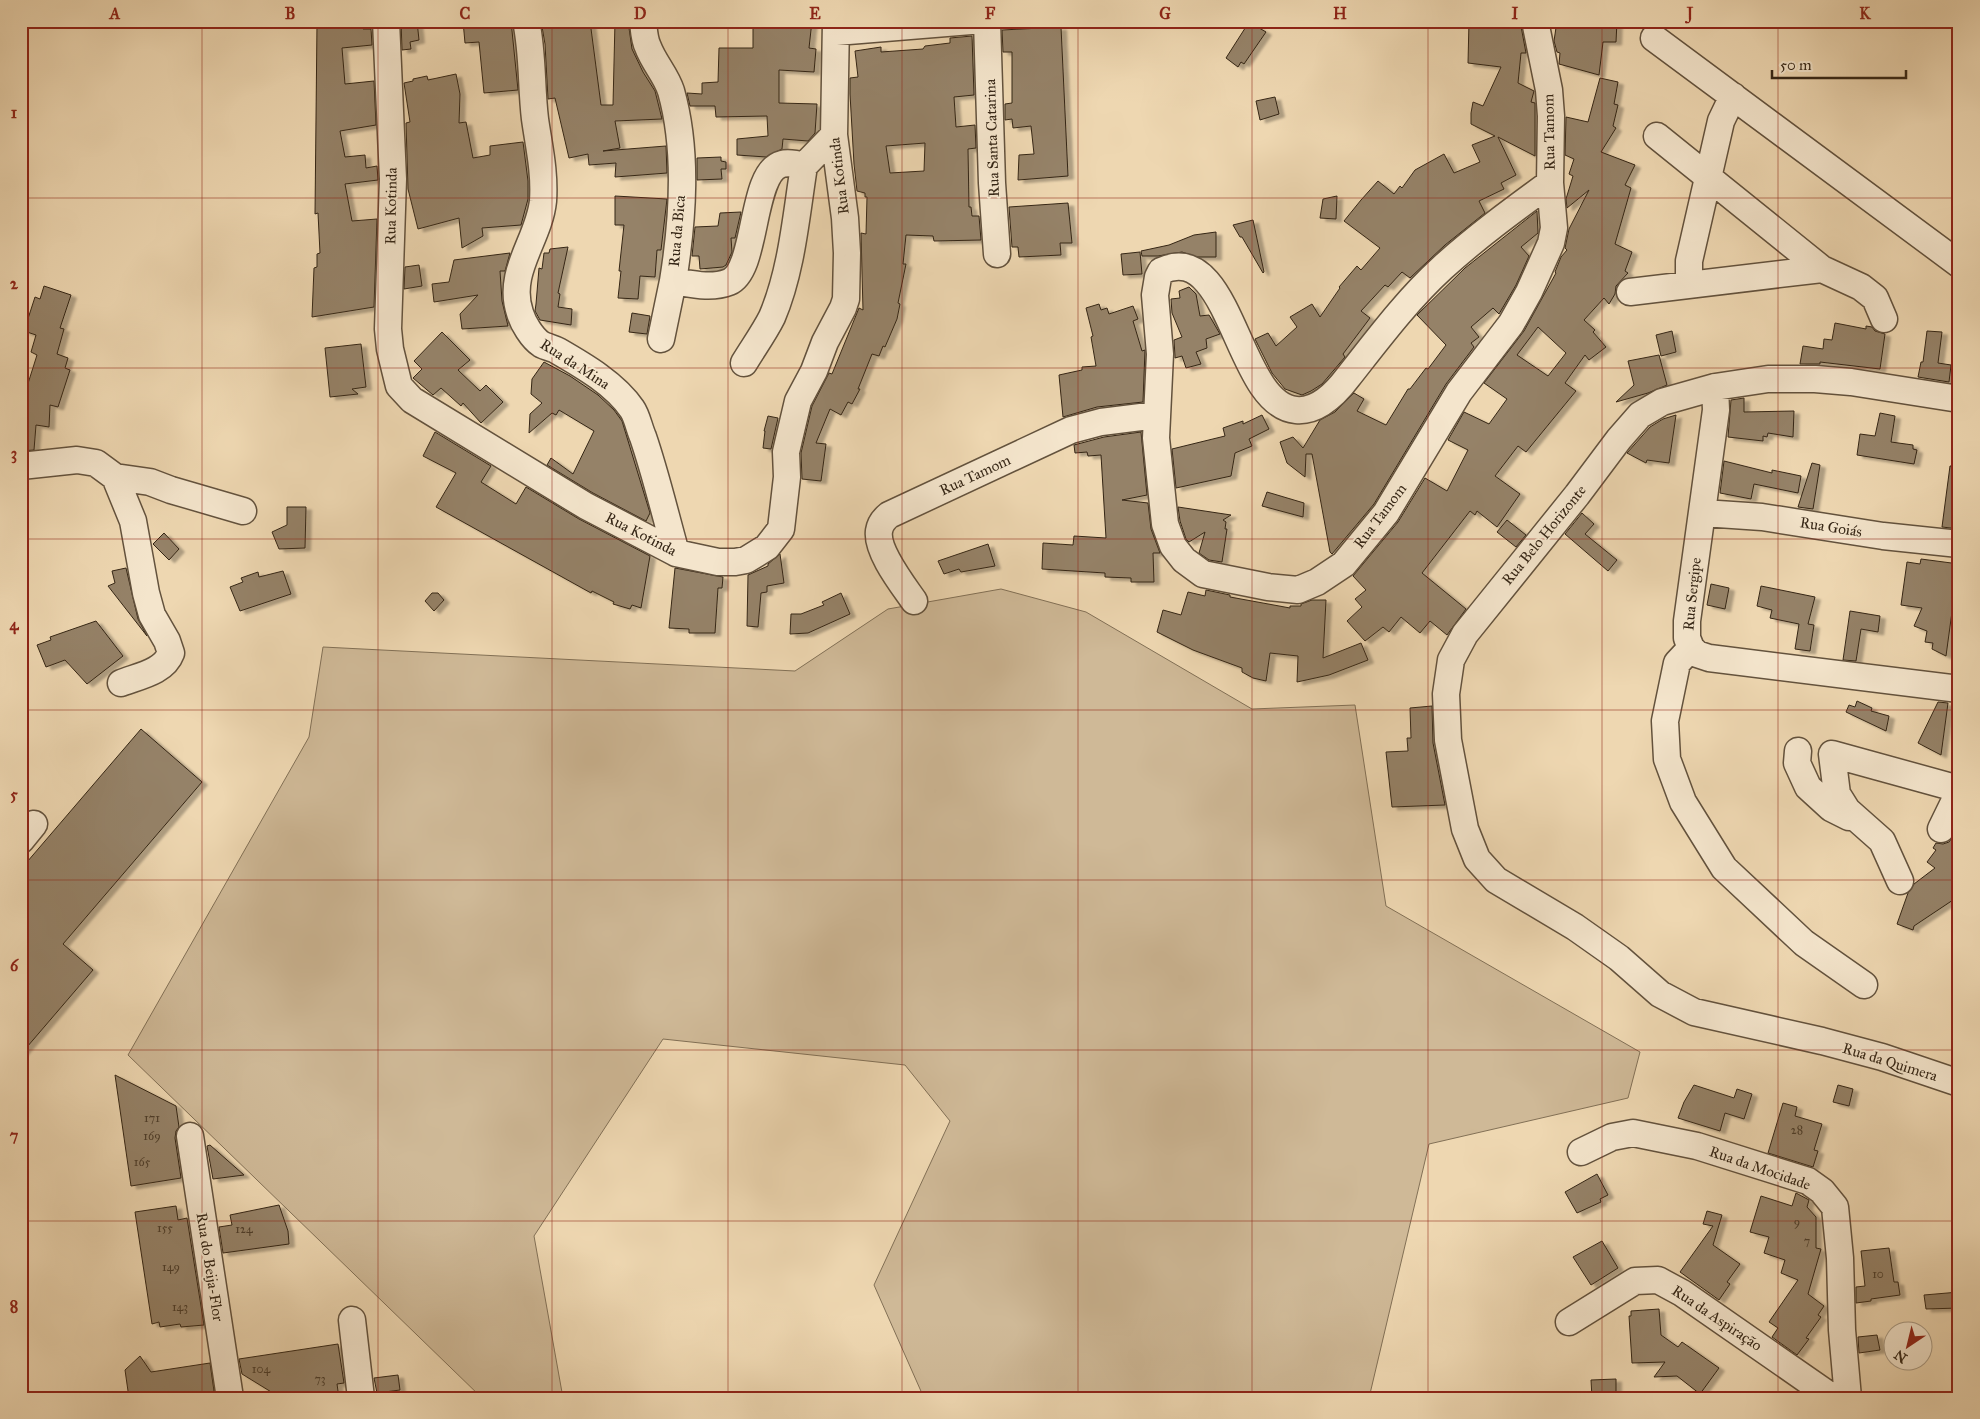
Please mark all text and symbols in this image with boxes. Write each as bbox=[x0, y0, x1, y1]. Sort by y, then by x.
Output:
text: A bbox=[109, 4, 121, 23]
text: B bbox=[285, 4, 295, 23]
text: C bbox=[460, 4, 471, 23]
text: D bbox=[634, 4, 647, 23]
text: E bbox=[809, 4, 821, 23]
text: F bbox=[985, 4, 996, 23]
text: G bbox=[1159, 4, 1171, 23]
text: H bbox=[1333, 4, 1347, 23]
text: I bbox=[1512, 4, 1519, 23]
text: J bbox=[1685, 4, 1694, 24]
text: K bbox=[1859, 4, 1871, 23]
scale bar bbox=[1772, 48, 1906, 80]
text: 50 m bbox=[1780, 56, 1812, 74]
street label: Rua Santa Catarina bbox=[981, 78, 1003, 197]
street label: Rua Tamom bbox=[1539, 93, 1559, 170]
text: 1 bbox=[11, 103, 18, 122]
street label: Rua Kotinda bbox=[825, 136, 853, 216]
street label: Rua Kotinda bbox=[381, 166, 401, 245]
street label: Rua da Bica bbox=[665, 194, 689, 267]
text: 2 bbox=[10, 274, 19, 293]
street label: Rua da Mina bbox=[537, 335, 614, 393]
text: 3 bbox=[11, 444, 17, 464]
street label: Rua Tamom bbox=[937, 451, 1014, 499]
street label: Rua Tamom bbox=[1350, 480, 1410, 552]
street label: Rua Belo Horizonte bbox=[1498, 481, 1590, 589]
street label: Rua Kotinda bbox=[602, 508, 680, 560]
street label: Rua Goiás bbox=[1799, 513, 1863, 541]
street label: Rua Sergipe bbox=[1679, 557, 1705, 631]
text: 4 bbox=[10, 615, 20, 635]
text: 5 bbox=[10, 785, 18, 804]
text: 6 bbox=[10, 956, 19, 975]
street label: Rua da Quimera bbox=[1840, 1039, 1940, 1085]
house number: 171 bbox=[144, 1111, 160, 1125]
house number: 28 bbox=[1791, 1123, 1803, 1137]
text: 7 bbox=[10, 1126, 19, 1145]
house number: 169 bbox=[143, 1129, 161, 1143]
street label: Rua da Mocidade bbox=[1707, 1142, 1813, 1194]
house number: 165 bbox=[134, 1155, 151, 1169]
street label: Rua do Beija-Flor bbox=[193, 1211, 228, 1323]
house number: 9 bbox=[1794, 1215, 1800, 1229]
house number: 155 bbox=[157, 1221, 173, 1235]
house number: 124 bbox=[235, 1222, 253, 1236]
house number: 7 bbox=[1804, 1234, 1810, 1248]
house number: 149 bbox=[162, 1260, 180, 1274]
house number: 10 bbox=[1872, 1267, 1884, 1281]
street label: Rua da Aspiração bbox=[1669, 1281, 1766, 1355]
text: 8 bbox=[10, 1297, 18, 1316]
house number: 143 bbox=[172, 1300, 188, 1314]
north arrow bbox=[1882, 1322, 1932, 1372]
text: N bbox=[1891, 1346, 1911, 1367]
house number: 104 bbox=[252, 1362, 270, 1376]
house number: 73 bbox=[314, 1372, 326, 1386]

